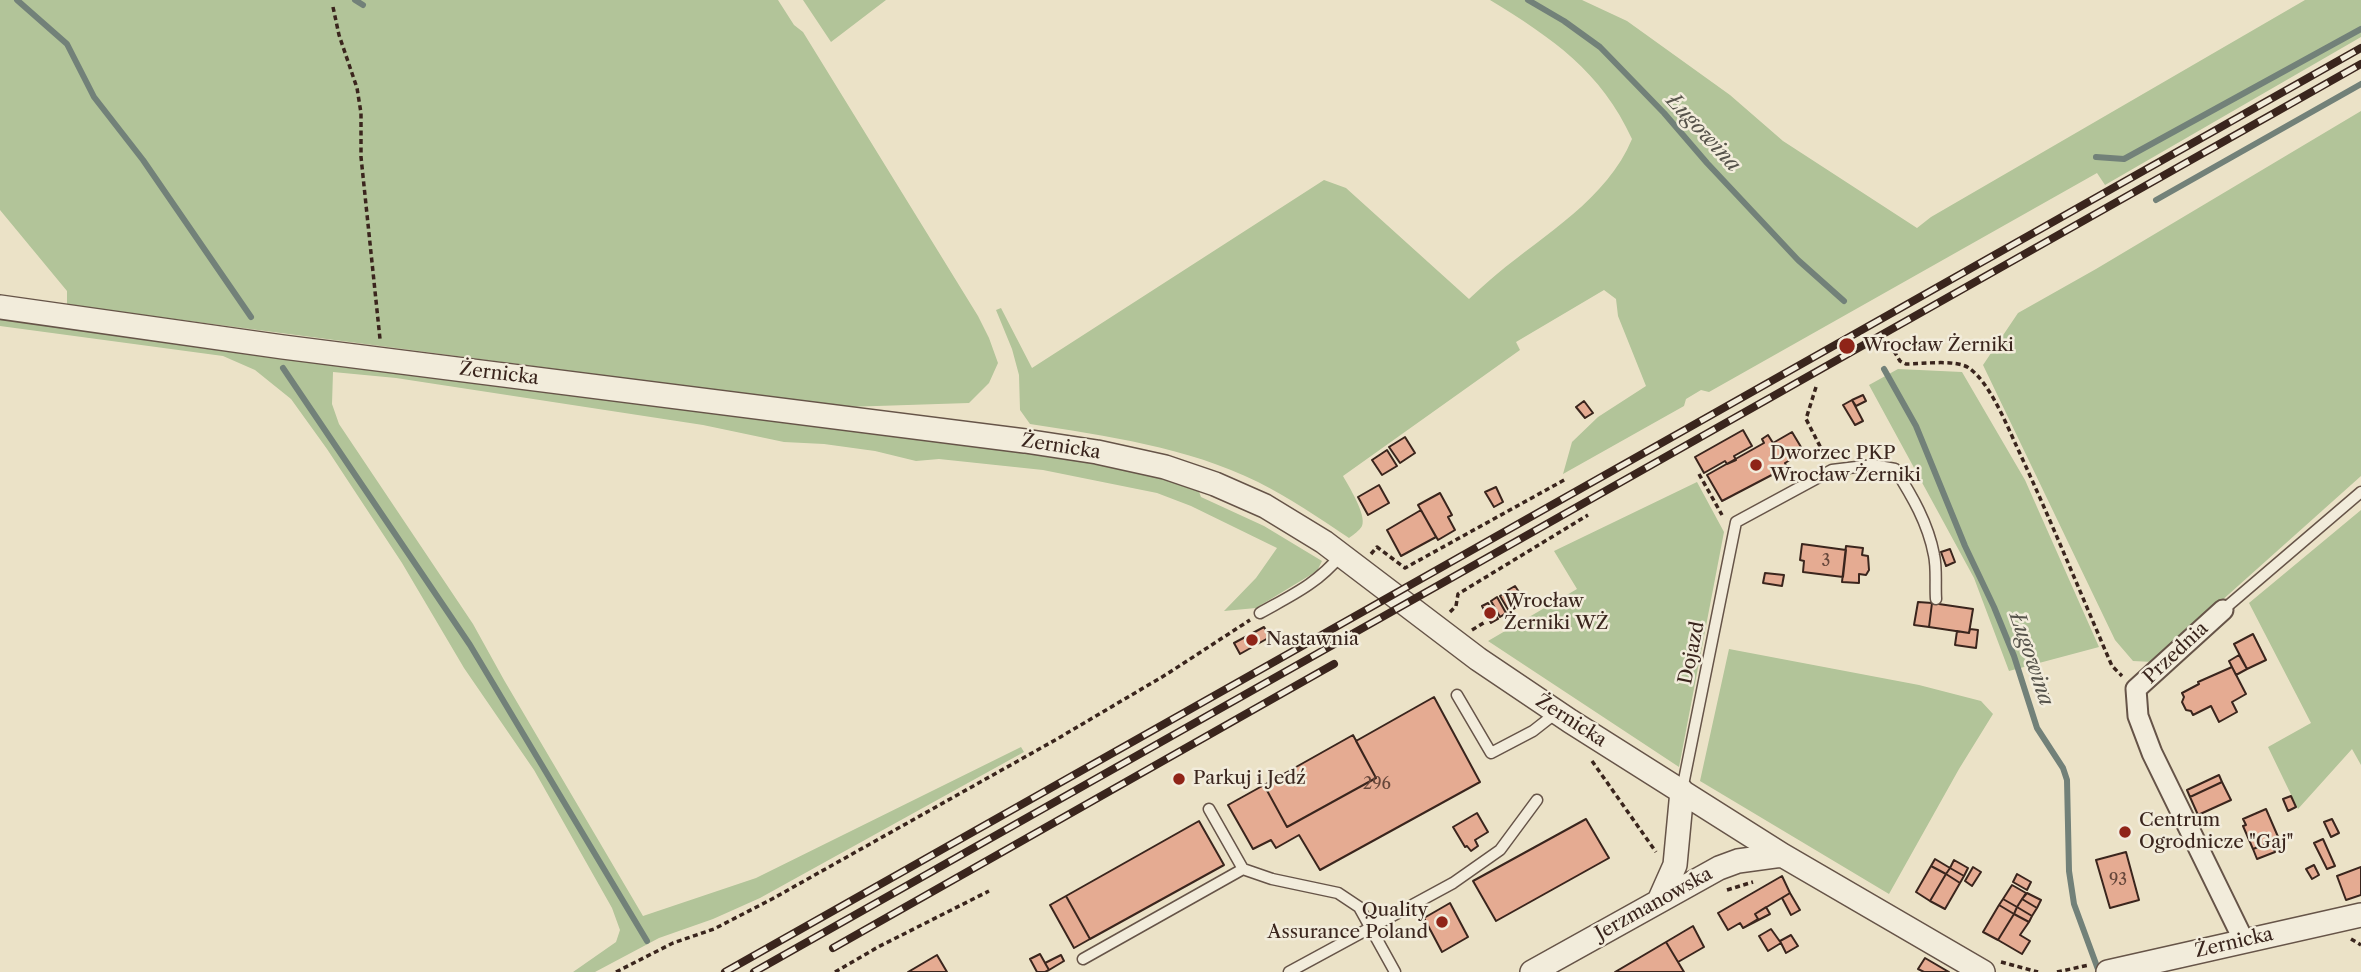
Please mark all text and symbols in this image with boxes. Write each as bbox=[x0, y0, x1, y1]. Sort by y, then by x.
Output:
water label: Ługowina bbox=[1661, 89, 1745, 177]
place label: Wrocław Żerniki bbox=[1863, 335, 2014, 357]
marker: Wrocław Żerniki bbox=[1837, 336, 1857, 356]
street label: Żernicka bbox=[458, 358, 540, 390]
street label: Żernicka bbox=[1020, 430, 1102, 464]
place label: Dworzec PKP Wrocław Żerniki bbox=[1770, 443, 1921, 487]
marker: Dworzec PKP Wrocław Żerniki bbox=[1748, 457, 1764, 473]
house number: 3 bbox=[1822, 551, 1830, 571]
place label: Wrocław Żerniki WŻ bbox=[1504, 591, 1609, 635]
marker: Wrocław Żerniki WŻ bbox=[1482, 605, 1498, 621]
water label: Ługowina bbox=[2003, 609, 2059, 709]
street label: Przednia bbox=[2139, 617, 2213, 689]
street label: Dojazd bbox=[1674, 619, 1710, 687]
place label: Nastawnia bbox=[1266, 629, 1359, 651]
marker: Nastawnia bbox=[1244, 632, 1260, 648]
street label: Żernicka bbox=[1531, 690, 1611, 752]
place label: Parkuj i Jedź bbox=[1193, 768, 1306, 790]
marker: Parkuj i Jedź bbox=[1171, 771, 1187, 787]
house number: 296 bbox=[1363, 774, 1391, 794]
place label: Centrum Ogrodnicze "Gaj" bbox=[2139, 810, 2294, 854]
marker: Centrum Ogrodnicze "Gaj" bbox=[2117, 824, 2133, 840]
street label: Jerzmanowska bbox=[1592, 863, 1716, 945]
house number: 93 bbox=[2109, 870, 2127, 890]
place label: Quality Assurance Poland bbox=[1267, 900, 1428, 944]
marker: Quality Assurance Poland bbox=[1434, 914, 1450, 930]
street label: Żernicka bbox=[2193, 923, 2275, 963]

